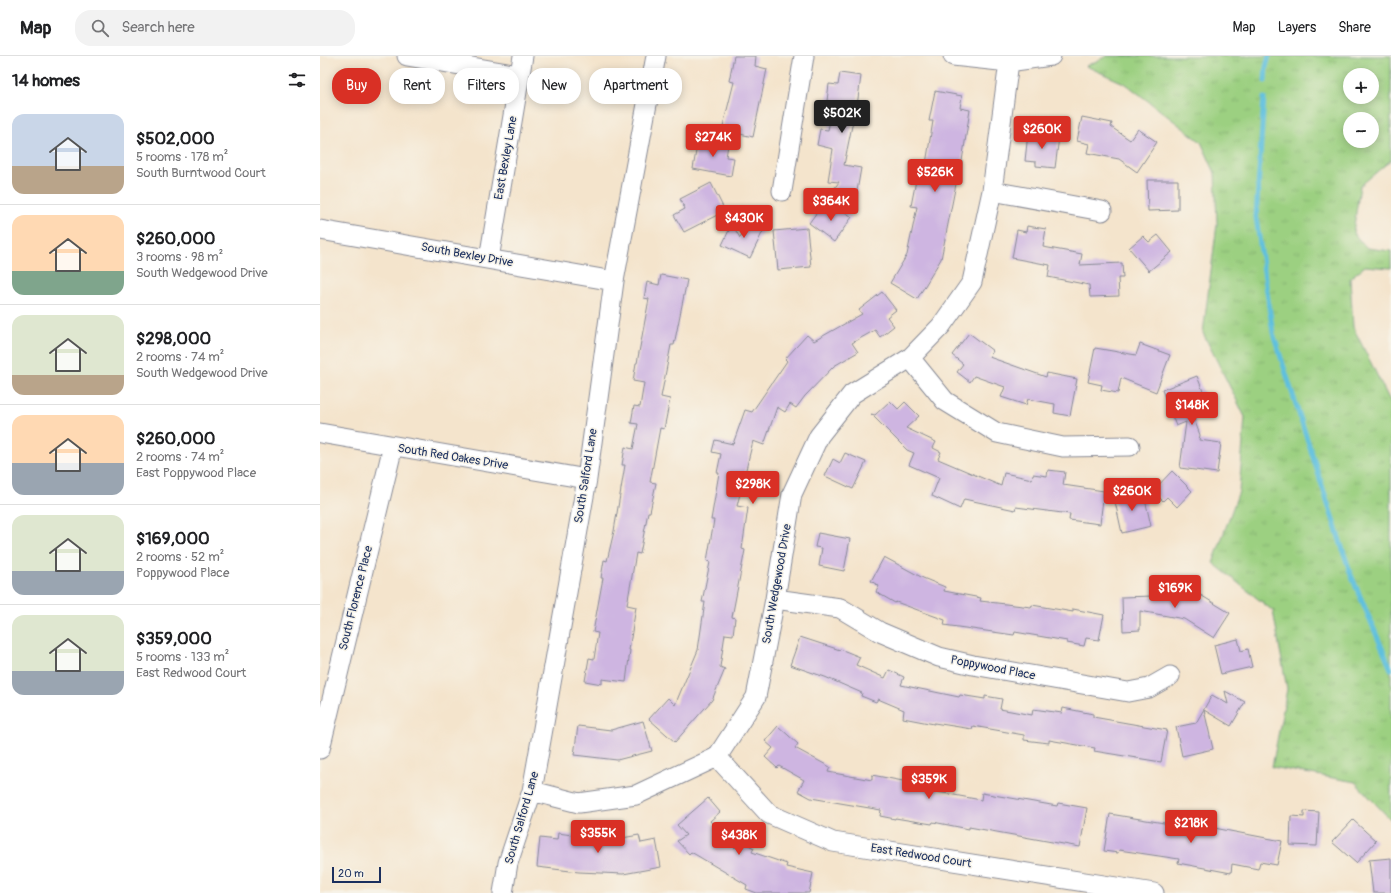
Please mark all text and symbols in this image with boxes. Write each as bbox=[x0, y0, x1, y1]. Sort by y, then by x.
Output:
search box bbox=[75, 10, 355, 46]
text: Map bbox=[20, 16, 51, 40]
icon: search bbox=[89, 17, 111, 39]
text: Search here bbox=[121, 18, 195, 37]
text: Map bbox=[1233, 19, 1256, 36]
text: Layers bbox=[1278, 19, 1316, 36]
text: Share bbox=[1338, 19, 1371, 36]
chip: Buy bbox=[332, 68, 381, 104]
chip: Rent bbox=[389, 68, 445, 104]
chip: Filters bbox=[453, 68, 519, 104]
chip: New bbox=[527, 68, 581, 104]
chip: Apartment bbox=[589, 68, 682, 104]
map controls bbox=[1343, 68, 1379, 148]
button: + bbox=[1343, 68, 1379, 104]
icon: filters bbox=[286, 69, 308, 91]
text: 14 homes bbox=[12, 70, 80, 91]
pin: $502K bbox=[814, 100, 870, 134]
text: $502K bbox=[823, 105, 861, 121]
button: − bbox=[1343, 112, 1379, 148]
street label: East Bexley Lane bbox=[491, 115, 521, 201]
pin: $260K bbox=[1014, 116, 1070, 150]
text: $260K bbox=[1023, 121, 1061, 137]
pin: $274K bbox=[685, 124, 741, 158]
text: $502,000 bbox=[136, 128, 215, 149]
text: $274K bbox=[695, 129, 731, 145]
icon: home bbox=[44, 130, 92, 178]
text: 5 rooms · 178 m² bbox=[136, 149, 228, 165]
pin: $526K bbox=[907, 159, 963, 193]
text: $526K bbox=[917, 164, 953, 180]
text: South Burntwood Court bbox=[136, 165, 266, 181]
pin: $364K bbox=[803, 188, 859, 222]
text: $364K bbox=[812, 193, 850, 209]
pin: $430K bbox=[716, 205, 772, 239]
text: $430K bbox=[725, 210, 763, 226]
text: $260,000 bbox=[136, 228, 215, 249]
icon: home bbox=[44, 231, 92, 279]
street label: South Bexley Drive bbox=[420, 240, 514, 271]
text: 3 rooms · 98 m² bbox=[136, 249, 223, 265]
text: South Wedgewood Drive bbox=[136, 265, 268, 281]
text: $298,000 bbox=[136, 328, 211, 349]
icon: home bbox=[44, 331, 92, 379]
text: 2 rooms · 74 m² bbox=[136, 349, 224, 365]
text: South Wedgewood Drive bbox=[136, 365, 268, 381]
pin: $148K bbox=[1164, 392, 1220, 426]
text: $148K bbox=[1175, 397, 1209, 413]
street label: South Salford Lane bbox=[571, 427, 601, 524]
text: $260,000 bbox=[136, 428, 215, 449]
icon: home bbox=[44, 431, 92, 479]
street label: South Red Oakes Drive bbox=[397, 441, 509, 473]
text: 2 rooms · 74 m² bbox=[136, 449, 224, 465]
text: East Poppywood Place bbox=[136, 465, 256, 481]
pin: $298K bbox=[725, 471, 781, 505]
text: $298K bbox=[735, 476, 771, 492]
pin: $260K bbox=[1104, 478, 1160, 512]
text: $260K bbox=[1113, 483, 1151, 499]
street label: South Wedgewood Drive bbox=[759, 523, 795, 645]
text: $169,000 bbox=[136, 528, 210, 549]
icon: home bbox=[44, 531, 92, 579]
street label: South Florence Place bbox=[336, 544, 376, 652]
text: 2 rooms · 52 m² bbox=[136, 549, 224, 565]
text: Poppywood Place bbox=[136, 565, 229, 581]
pin: $169K bbox=[1147, 575, 1203, 609]
text: $169K bbox=[1158, 580, 1192, 596]
text: $359,000 bbox=[136, 628, 212, 649]
icon: home bbox=[44, 631, 92, 679]
text: 5 rooms · 133 m² bbox=[136, 649, 229, 665]
street label: Poppywood Place bbox=[949, 652, 1037, 684]
text: East Redwood Court bbox=[136, 665, 246, 681]
pin: $359K bbox=[901, 766, 957, 800]
street label: South Salford Lane bbox=[502, 770, 542, 866]
text: $359K bbox=[911, 771, 947, 787]
pin: $218K bbox=[1163, 810, 1219, 844]
text: $218K bbox=[1174, 815, 1208, 831]
pin: $355K bbox=[570, 820, 626, 854]
pin: $438K bbox=[711, 822, 767, 856]
text: $355K bbox=[580, 825, 616, 841]
text: $438K bbox=[721, 827, 757, 843]
street label: East Redwood Court bbox=[870, 841, 973, 871]
scale bar bbox=[332, 865, 381, 884]
text: 20 m bbox=[338, 867, 364, 880]

